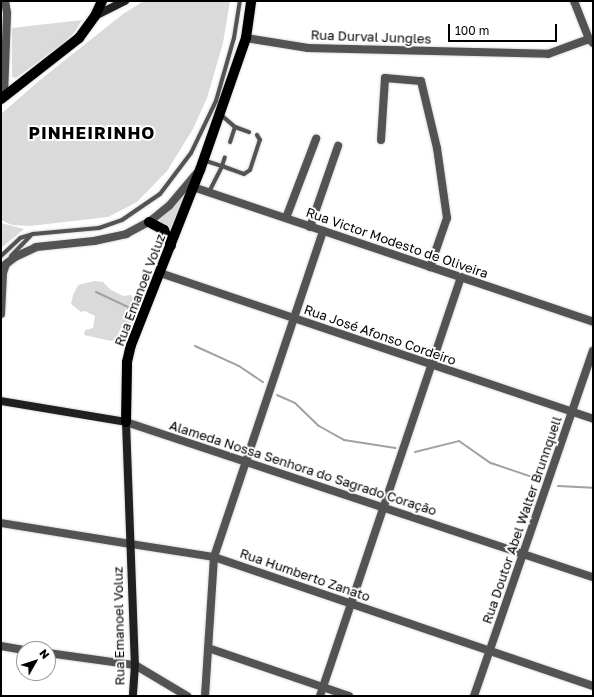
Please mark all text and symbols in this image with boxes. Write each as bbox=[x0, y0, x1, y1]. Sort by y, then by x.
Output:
scale bar bbox=[450, 16, 559, 42]
text: 100 m bbox=[455, 23, 489, 38]
street label: Rua Durval Jungles bbox=[310, 27, 432, 47]
district label: PINHEIRINHO bbox=[29, 123, 155, 143]
street label: Rua Victor Modesto de Oliveira bbox=[304, 204, 490, 282]
street label: Rua Emanoel Voluz bbox=[111, 232, 169, 348]
street label: Rua José Afonso Cordeiro bbox=[302, 302, 458, 368]
street label: Rua Doutor Abel Walter Brunnquell bbox=[479, 414, 565, 626]
street label: Alameda Nossa Senhora do Sagrado Coração bbox=[167, 417, 439, 519]
street label: Rua Humberto Zanato bbox=[238, 545, 372, 605]
street label: Rua Emanoel Voluz bbox=[110, 566, 128, 686]
north arrow bbox=[16, 641, 56, 681]
text: N bbox=[37, 646, 53, 661]

